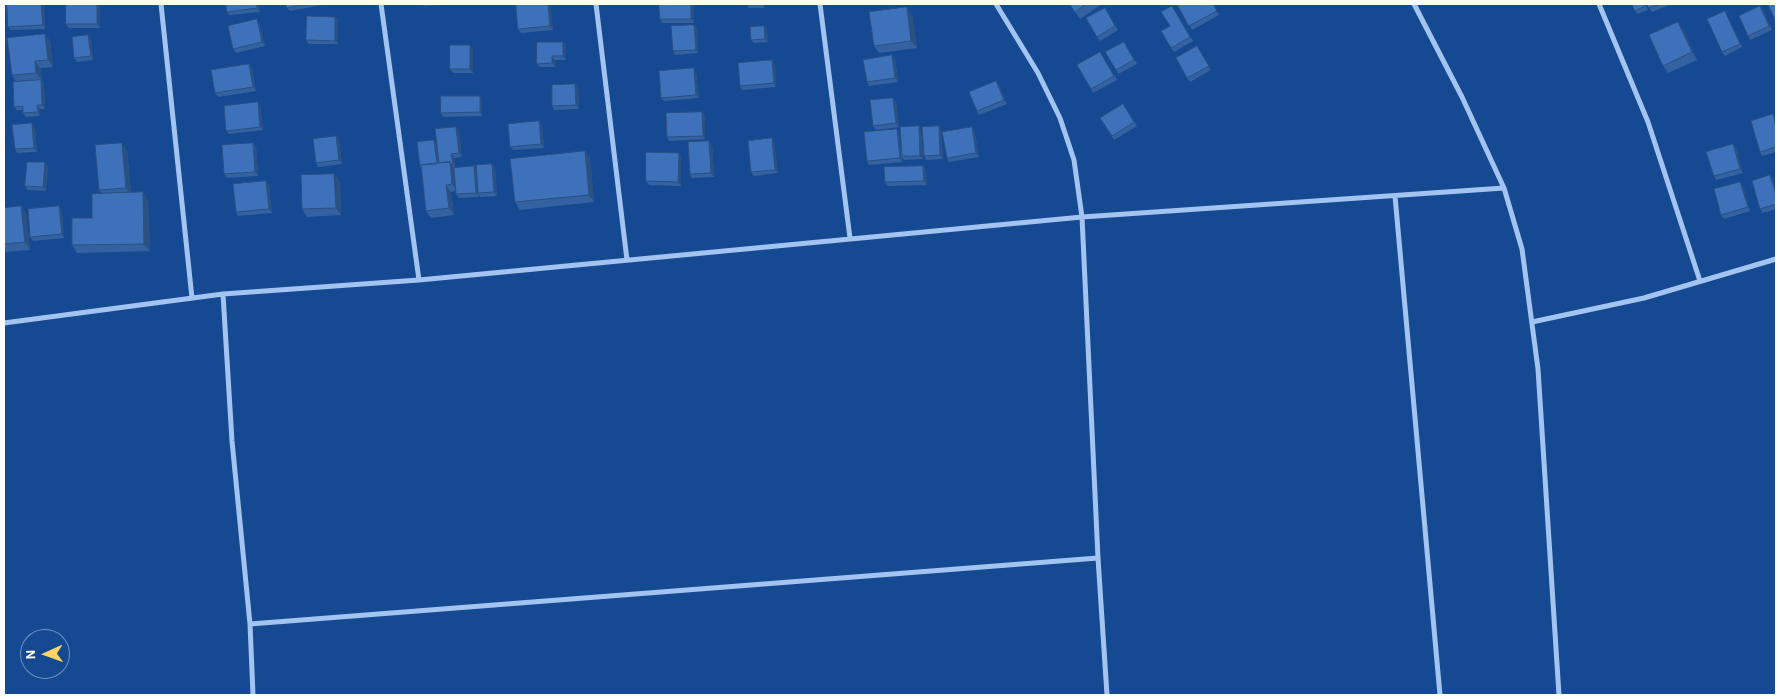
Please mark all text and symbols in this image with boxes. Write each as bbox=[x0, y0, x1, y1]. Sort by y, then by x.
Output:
north arrow bbox=[20, 629, 70, 679]
text: N bbox=[24, 649, 38, 660]

